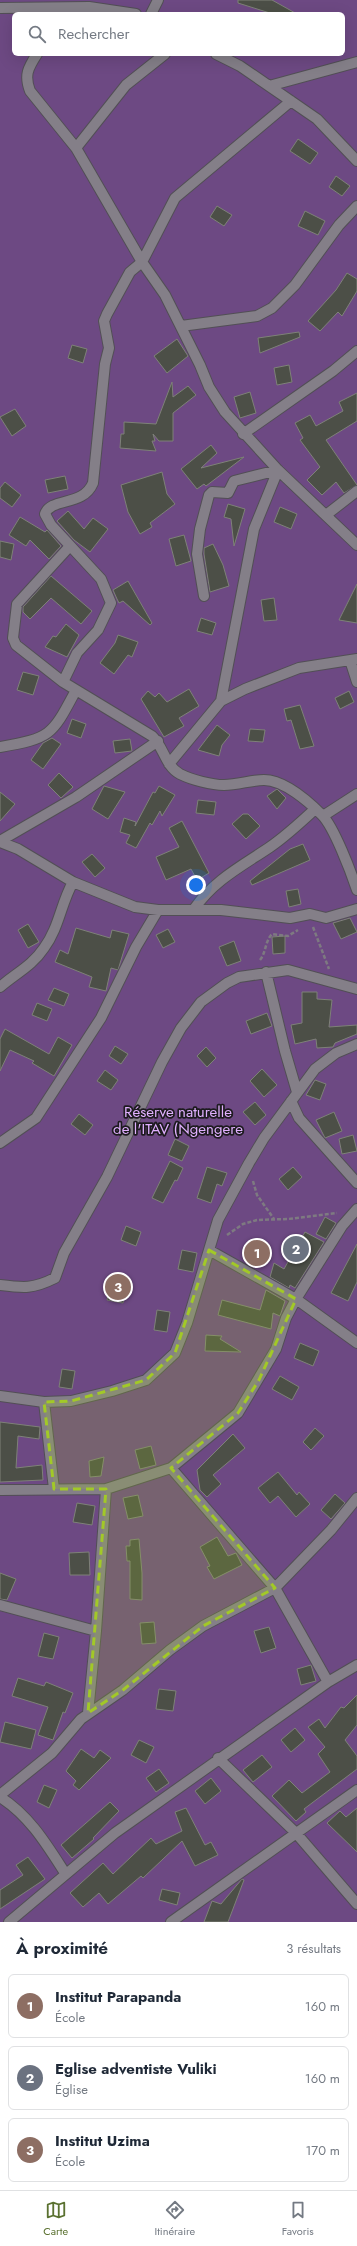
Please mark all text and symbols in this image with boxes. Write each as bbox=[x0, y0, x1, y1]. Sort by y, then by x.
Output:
search box bbox=[12, 12, 345, 56]
icon: search bbox=[26, 23, 48, 45]
text: Rechercher bbox=[58, 23, 130, 45]
your location bbox=[186, 875, 206, 895]
park label: Réserve naturelle de l'ITAV (Ngengere bbox=[113, 1101, 243, 1140]
pin: 2 bbox=[283, 1234, 309, 1264]
pin: 1 bbox=[244, 1238, 270, 1268]
pin: 3 bbox=[105, 1272, 131, 1302]
text: À proximité bbox=[16, 1936, 108, 1960]
text: 3 résultats bbox=[286, 1939, 341, 1958]
text: Institut Parapanda bbox=[55, 1986, 181, 2008]
text: 1 bbox=[27, 1997, 33, 2016]
text: 160 m bbox=[305, 1997, 340, 2016]
text: École bbox=[55, 2008, 85, 2027]
text: Eglise adventiste Vuliki bbox=[55, 2058, 217, 2080]
text: 2 bbox=[26, 2069, 34, 2088]
text: 160 m bbox=[305, 2069, 340, 2088]
text: Église bbox=[55, 2080, 88, 2099]
text: Institut Uzima bbox=[55, 2130, 150, 2152]
text: 3 bbox=[26, 2141, 34, 2160]
text: 170 m bbox=[305, 2141, 340, 2160]
text: École bbox=[55, 2152, 85, 2171]
tab: Carte bbox=[43, 2199, 68, 2239]
tab: Itinéraire bbox=[154, 2199, 195, 2239]
tab: Favoris bbox=[282, 2199, 314, 2239]

